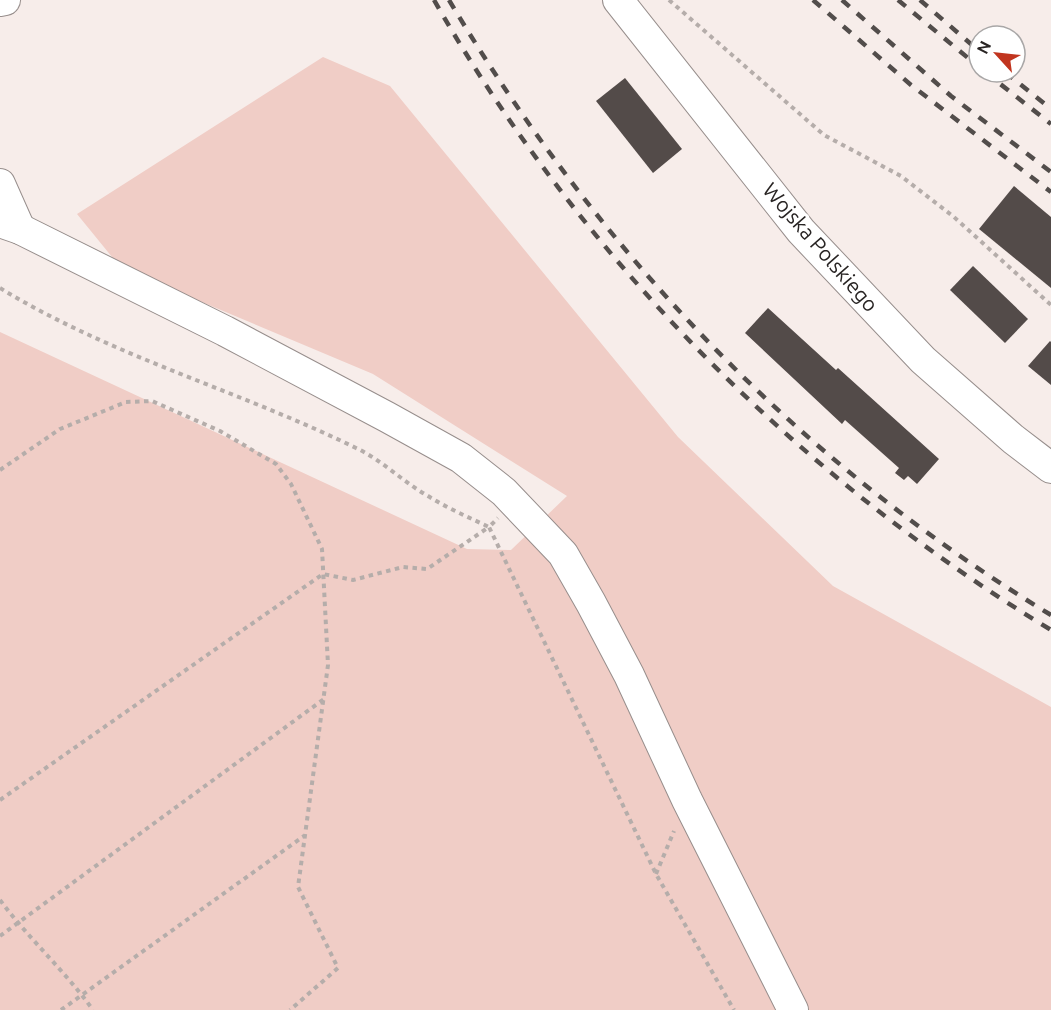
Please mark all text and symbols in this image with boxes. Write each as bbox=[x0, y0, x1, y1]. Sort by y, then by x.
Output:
north arrow bbox=[967, 24, 1027, 84]
text: N bbox=[973, 38, 994, 57]
street label: Wojska Polskiego bbox=[759, 178, 883, 316]

